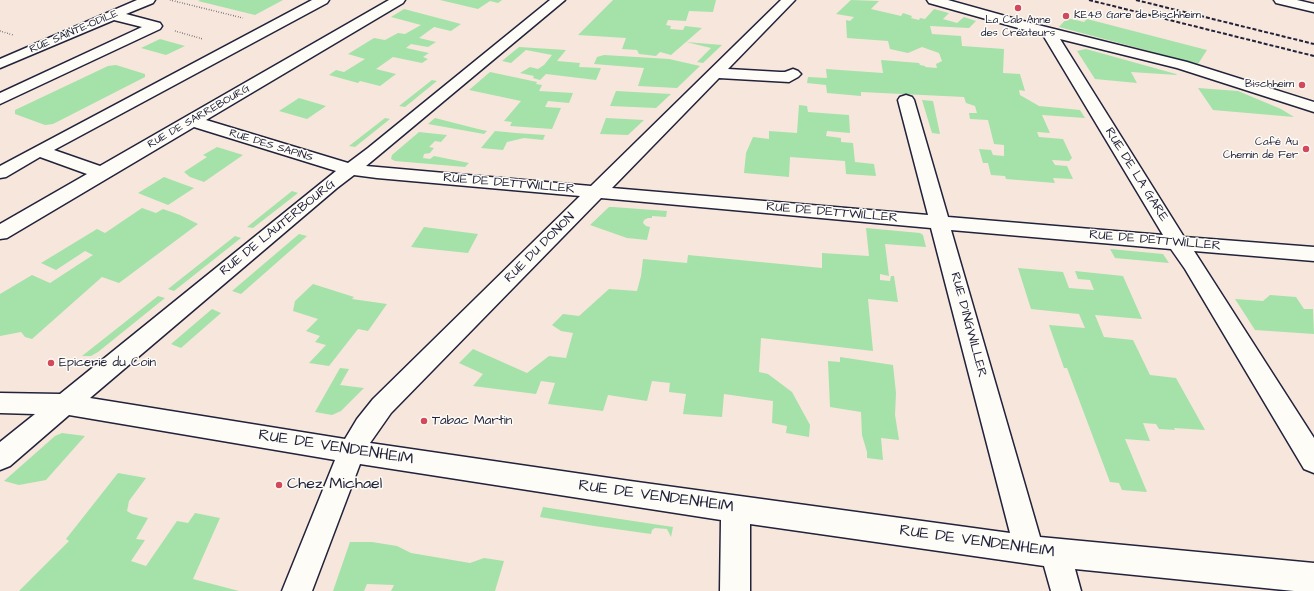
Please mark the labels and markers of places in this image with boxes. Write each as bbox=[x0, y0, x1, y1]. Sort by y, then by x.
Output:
marker: La Cab Anne des Créateurs bbox=[1013, 3, 1023, 13]
place label: KE48 Gare de Bischheim bbox=[1074, 9, 1201, 23]
marker: KE48 Gare de Bischheim bbox=[1061, 11, 1071, 21]
place label: La Cab Anne des Créateurs bbox=[981, 14, 1055, 40]
place label: Bischheim bbox=[1245, 78, 1294, 92]
marker: Bischheim bbox=[1297, 80, 1307, 90]
place label: Café Au Chemin de Fer bbox=[1223, 136, 1298, 162]
marker: Café Au Chemin de Fer bbox=[1301, 144, 1311, 154]
place label: Epicerie du Coin bbox=[59, 355, 156, 371]
marker: Epicerie du Coin bbox=[46, 358, 56, 368]
place label: Tabac Martin bbox=[432, 413, 512, 429]
marker: Tabac Martin bbox=[419, 416, 429, 426]
place label: Chez Michael bbox=[287, 475, 382, 495]
marker: Chez Michael bbox=[274, 480, 284, 490]

